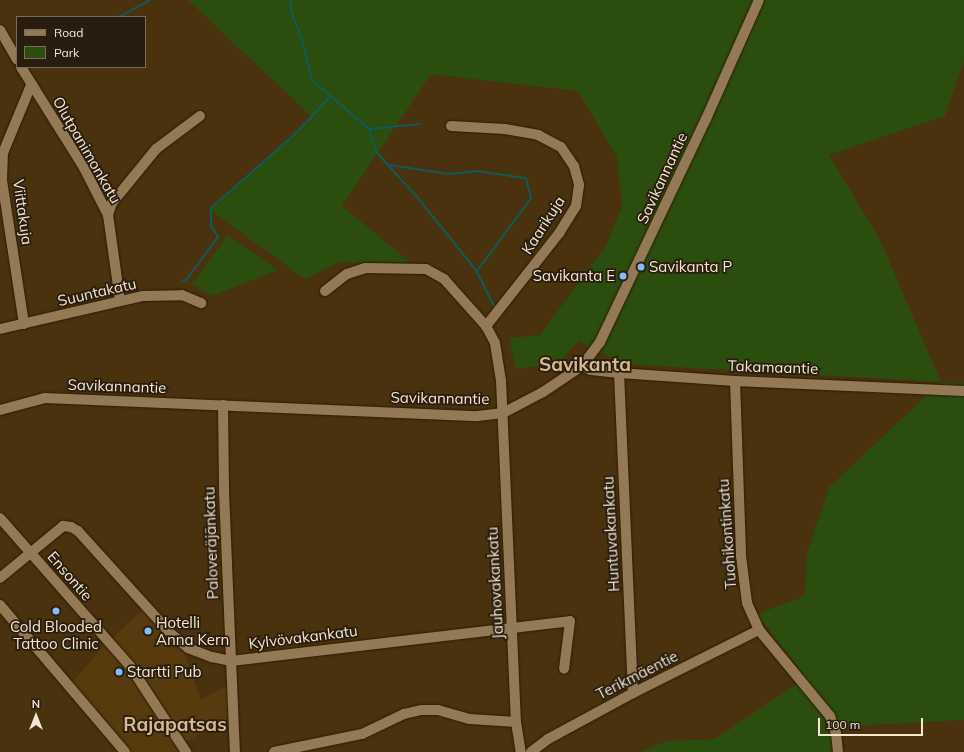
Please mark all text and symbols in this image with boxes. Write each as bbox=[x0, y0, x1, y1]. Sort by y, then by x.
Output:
legend bbox=[16, 16, 146, 68]
text: Road bbox=[54, 25, 83, 40]
text: Park bbox=[54, 45, 79, 60]
street label: Olutpanimonkatu bbox=[49, 93, 125, 207]
street label: Savikannantie bbox=[633, 129, 691, 227]
street label: Viittakuja bbox=[10, 178, 36, 246]
street label: Kaarikuja bbox=[518, 193, 568, 257]
place label: Savikanta P bbox=[649, 258, 732, 276]
marker: Savikanta P bbox=[636, 262, 646, 272]
place label: Savikanta E bbox=[533, 267, 615, 285]
marker: Savikanta E bbox=[618, 271, 628, 281]
street label: Suuntakatu bbox=[56, 274, 138, 310]
district label: Savikanta bbox=[539, 354, 631, 376]
street label: Takamaantie bbox=[727, 356, 819, 378]
street label: Savikannantie bbox=[67, 375, 167, 397]
street label: Savikannantie bbox=[390, 388, 490, 408]
street label: Huntuvakankatu bbox=[599, 476, 623, 592]
street label: Tuohikontinkatu bbox=[714, 478, 740, 590]
street label: Paloveräjänkatu bbox=[200, 486, 222, 600]
street label: Jauhovakankatu bbox=[483, 526, 507, 640]
street label: Ensontie bbox=[44, 548, 96, 604]
marker: Cold Blooded Tattoo Clinic bbox=[51, 606, 61, 616]
place label: Hotelli Anna Kern bbox=[156, 613, 229, 648]
place label: Cold Blooded Tattoo Clinic bbox=[10, 617, 102, 652]
street label: Kylvövakankatu bbox=[247, 621, 359, 653]
marker: Hotelli Anna Kern bbox=[143, 626, 153, 636]
street label: Terikmäentie bbox=[593, 647, 681, 703]
place label: Startti Pub bbox=[127, 663, 202, 681]
marker: Startti Pub bbox=[114, 667, 124, 677]
north arrow bbox=[16, 696, 56, 736]
text: N bbox=[32, 697, 40, 711]
scale bar bbox=[820, 710, 925, 736]
district label: Rajapatsas bbox=[123, 714, 227, 736]
text: 100 m bbox=[825, 717, 860, 732]

